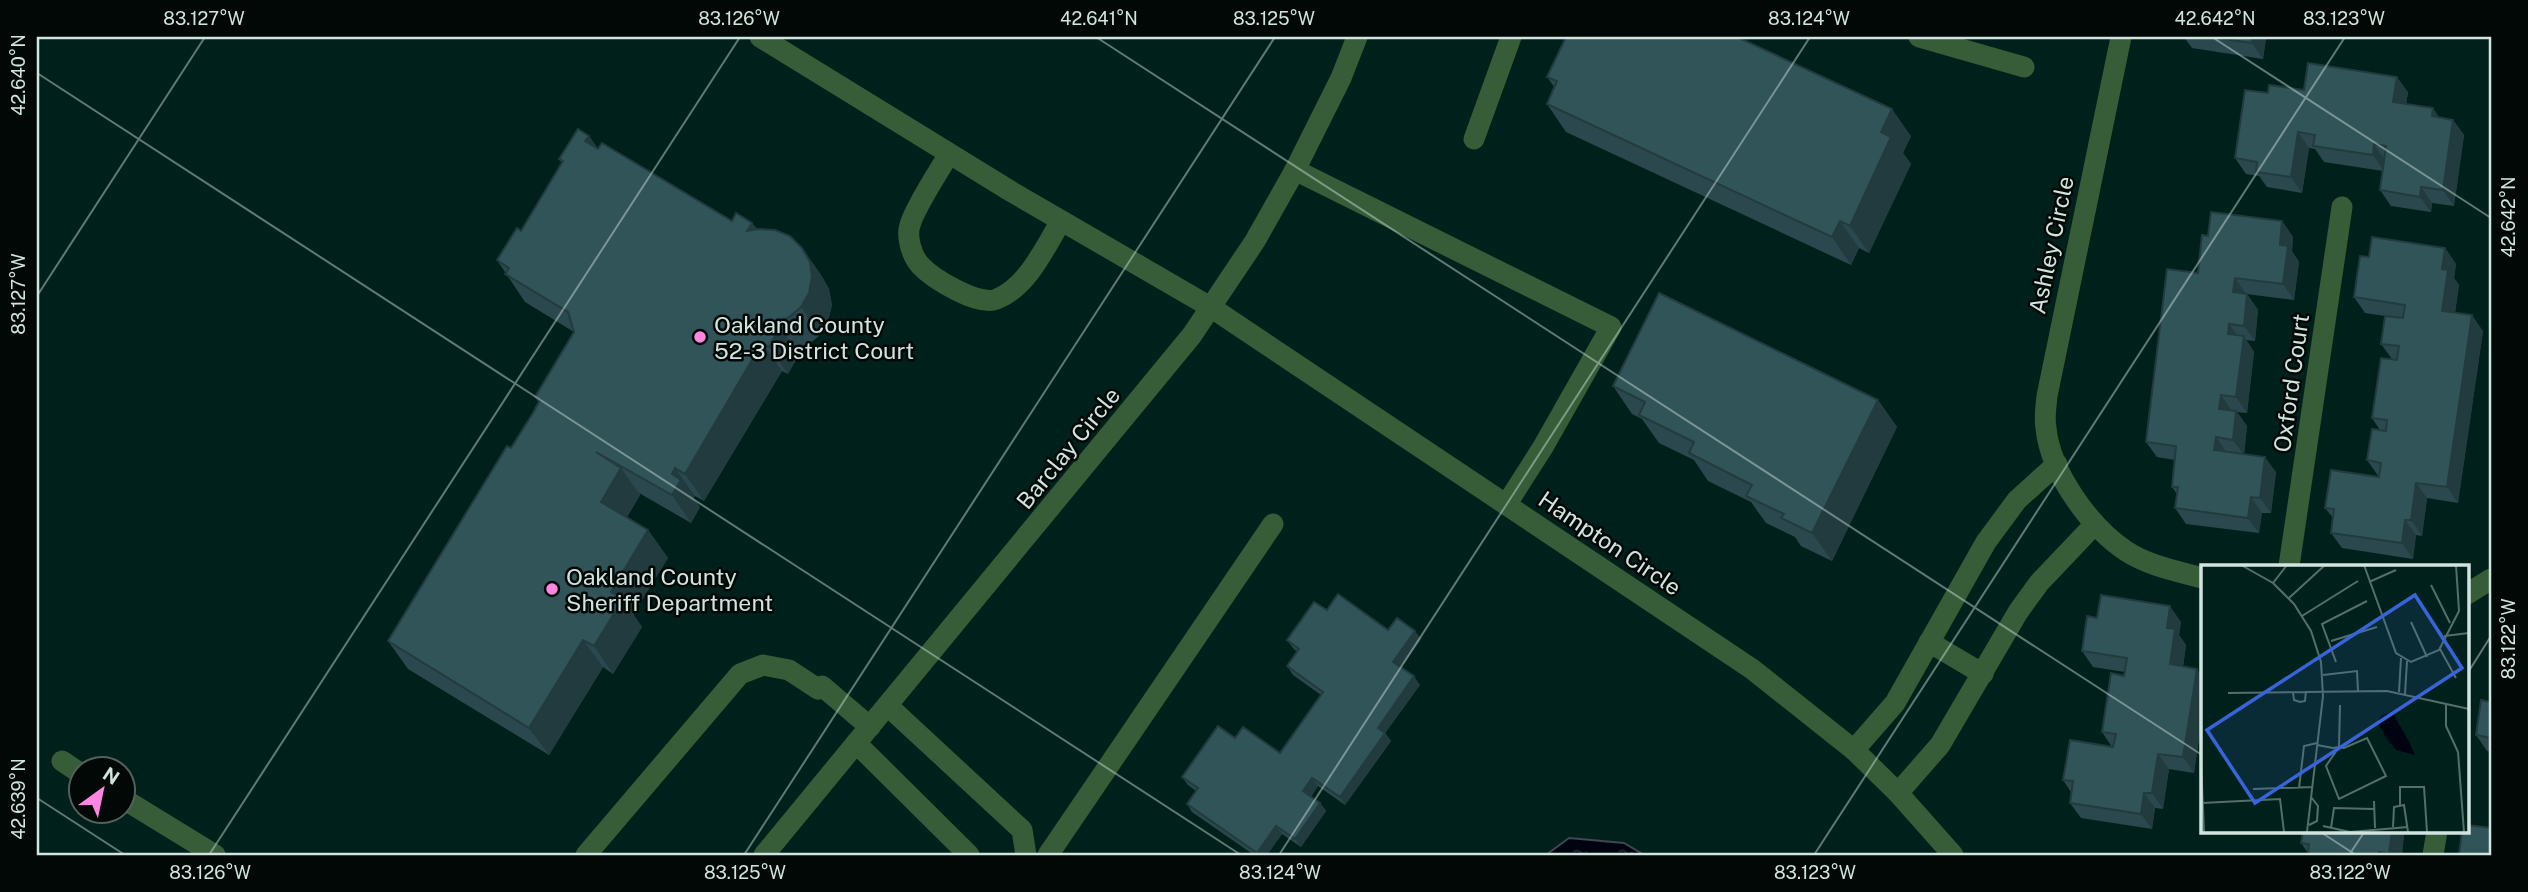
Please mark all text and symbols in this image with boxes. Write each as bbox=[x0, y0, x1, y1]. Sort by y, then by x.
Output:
text: 83.127°W bbox=[163, 8, 245, 29]
text: 83.126°W bbox=[698, 8, 780, 29]
text: 42.641°N bbox=[1060, 8, 1138, 29]
text: 83.125°W bbox=[1233, 8, 1315, 29]
text: 83.124°W bbox=[1768, 8, 1850, 29]
text: 42.642°N bbox=[2174, 8, 2256, 29]
text: 83.123°W bbox=[2303, 8, 2385, 29]
text: 42.640°N bbox=[8, 34, 29, 116]
street label: Ashley Circle bbox=[2023, 174, 2079, 316]
text: 42.642°N bbox=[2498, 176, 2519, 258]
text: 83.127°W bbox=[8, 253, 29, 335]
place label: Oakland County 52-3 District Court bbox=[714, 311, 914, 364]
street label: Oxford Court bbox=[2268, 312, 2314, 454]
marker: Oakland County 52-3 District Court bbox=[692, 329, 708, 345]
street label: Barclay Circle bbox=[1011, 382, 1125, 514]
street label: Hampton Circle bbox=[1534, 485, 1686, 601]
place label: Oakland County Sheriff Department bbox=[566, 563, 773, 616]
inset map bbox=[2201, 565, 2468, 832]
marker: Oakland County Sheriff Department bbox=[544, 581, 560, 597]
text: 83.122°W bbox=[2498, 598, 2519, 680]
north arrow bbox=[66, 756, 136, 826]
text: 42.639°N bbox=[8, 758, 29, 840]
text: N bbox=[99, 762, 123, 789]
text: 83.126°W bbox=[169, 862, 251, 883]
text: 83.125°W bbox=[704, 862, 786, 883]
text: 83.124°W bbox=[1239, 862, 1321, 883]
text: 83.123°W bbox=[1774, 862, 1856, 883]
text: 83.122°W bbox=[2309, 862, 2391, 883]

